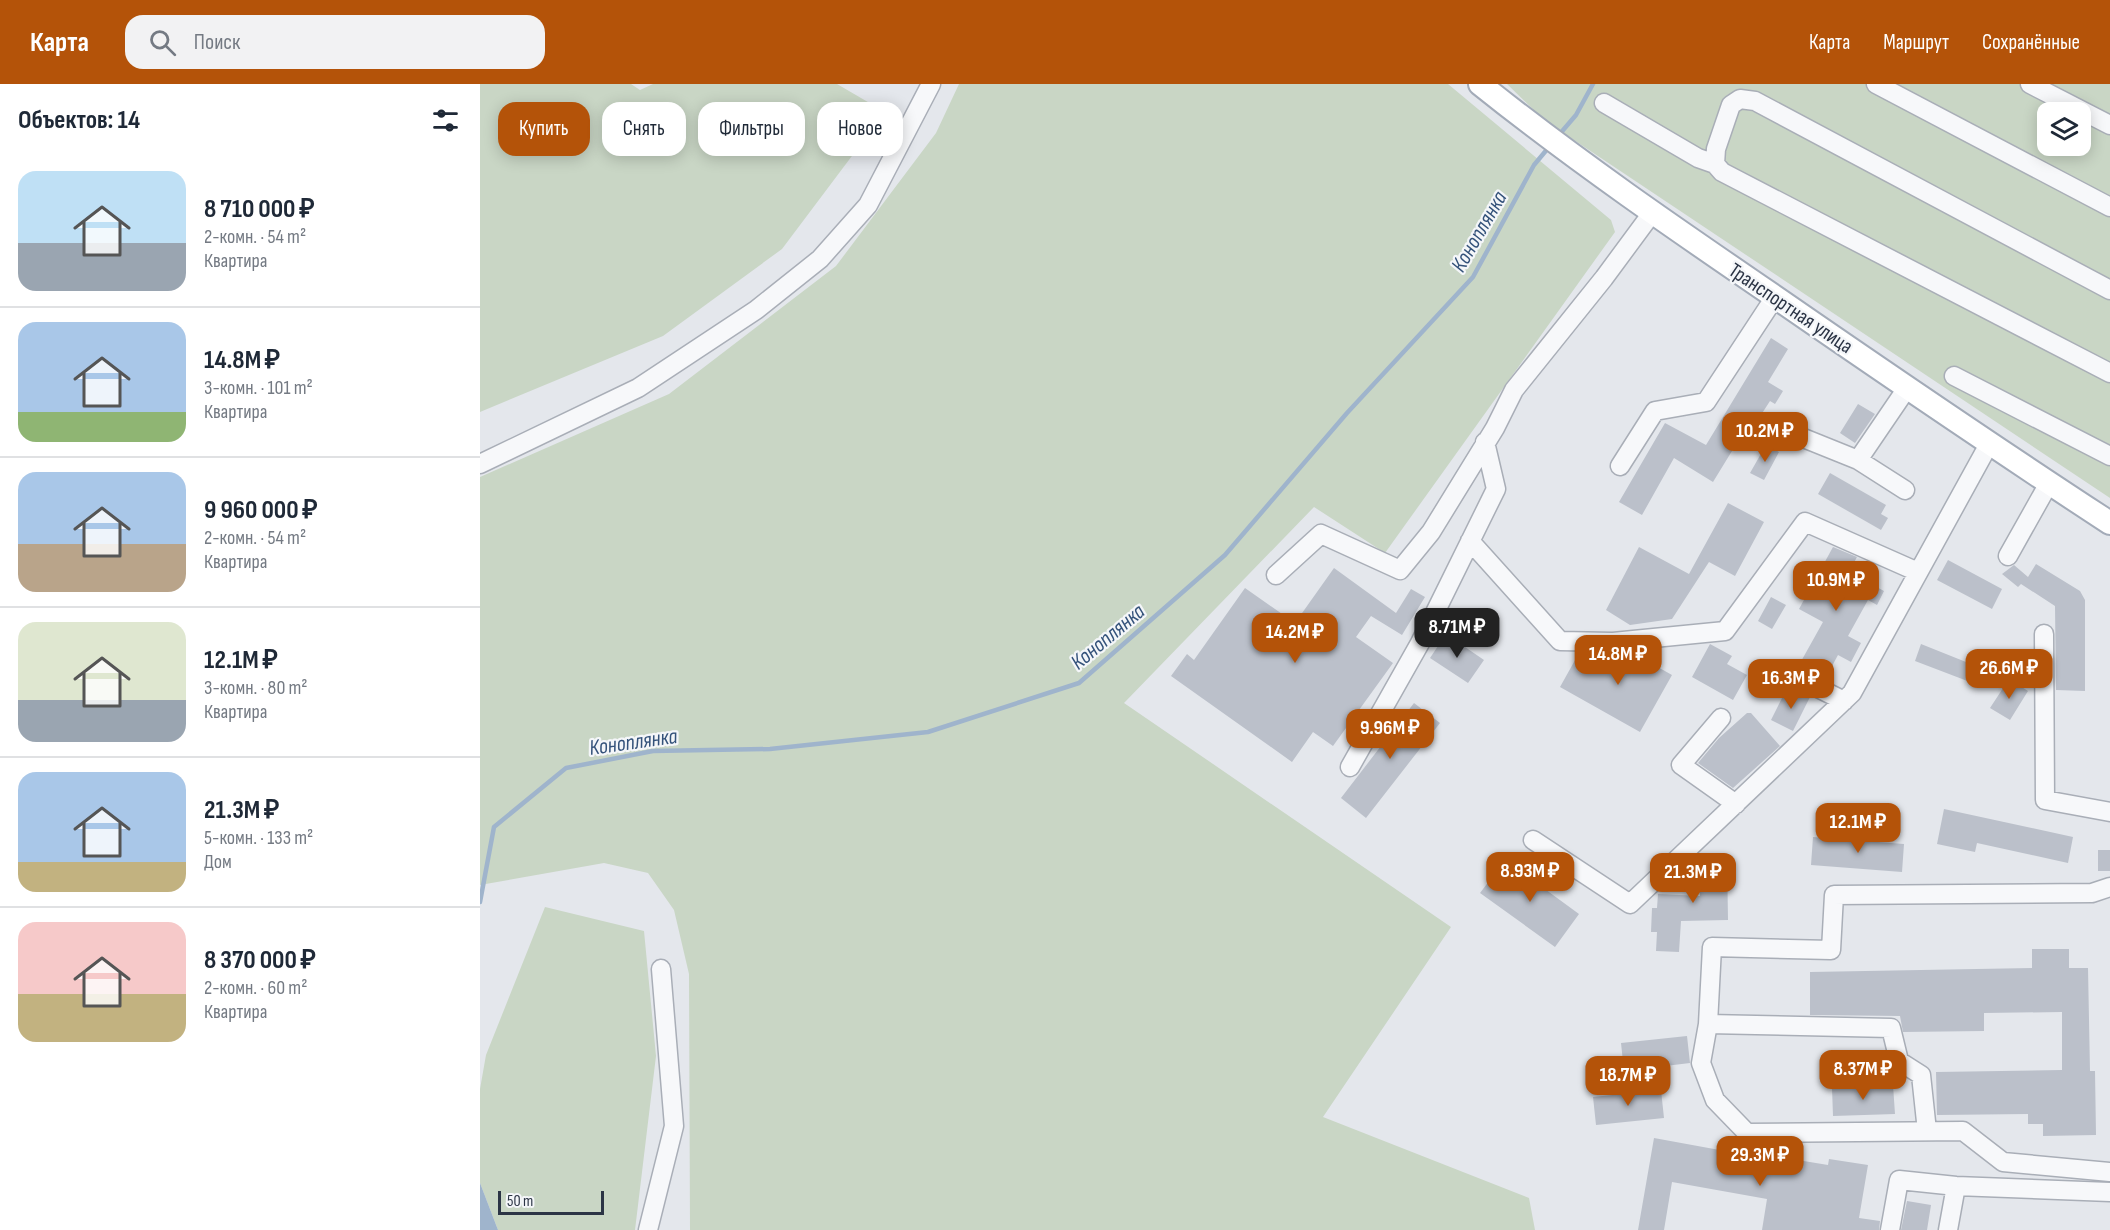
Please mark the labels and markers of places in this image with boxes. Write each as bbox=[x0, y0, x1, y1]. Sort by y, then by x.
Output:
pin: 10.2M ₽ bbox=[1710, 412, 1820, 463]
pin: 10.9M ₽ bbox=[1781, 561, 1891, 612]
pin: 8.71M ₽ bbox=[1402, 608, 1512, 659]
pin: 14.2M ₽ bbox=[1240, 613, 1350, 664]
pin: 14.8M ₽ bbox=[1563, 635, 1673, 686]
pin: 26.6M ₽ bbox=[1954, 649, 2064, 700]
pin: 16.3M ₽ bbox=[1736, 659, 1846, 710]
pin: 9.96M ₽ bbox=[1335, 709, 1445, 760]
pin: 12.1M ₽ bbox=[1803, 803, 1913, 854]
pin: 8.93M ₽ bbox=[1475, 852, 1585, 903]
pin: 21.3M ₽ bbox=[1638, 853, 1748, 904]
pin: 8.37M ₽ bbox=[1808, 1050, 1918, 1101]
pin: 18.7M ₽ bbox=[1573, 1056, 1683, 1107]
pin: 29.3M ₽ bbox=[1705, 1136, 1815, 1187]

